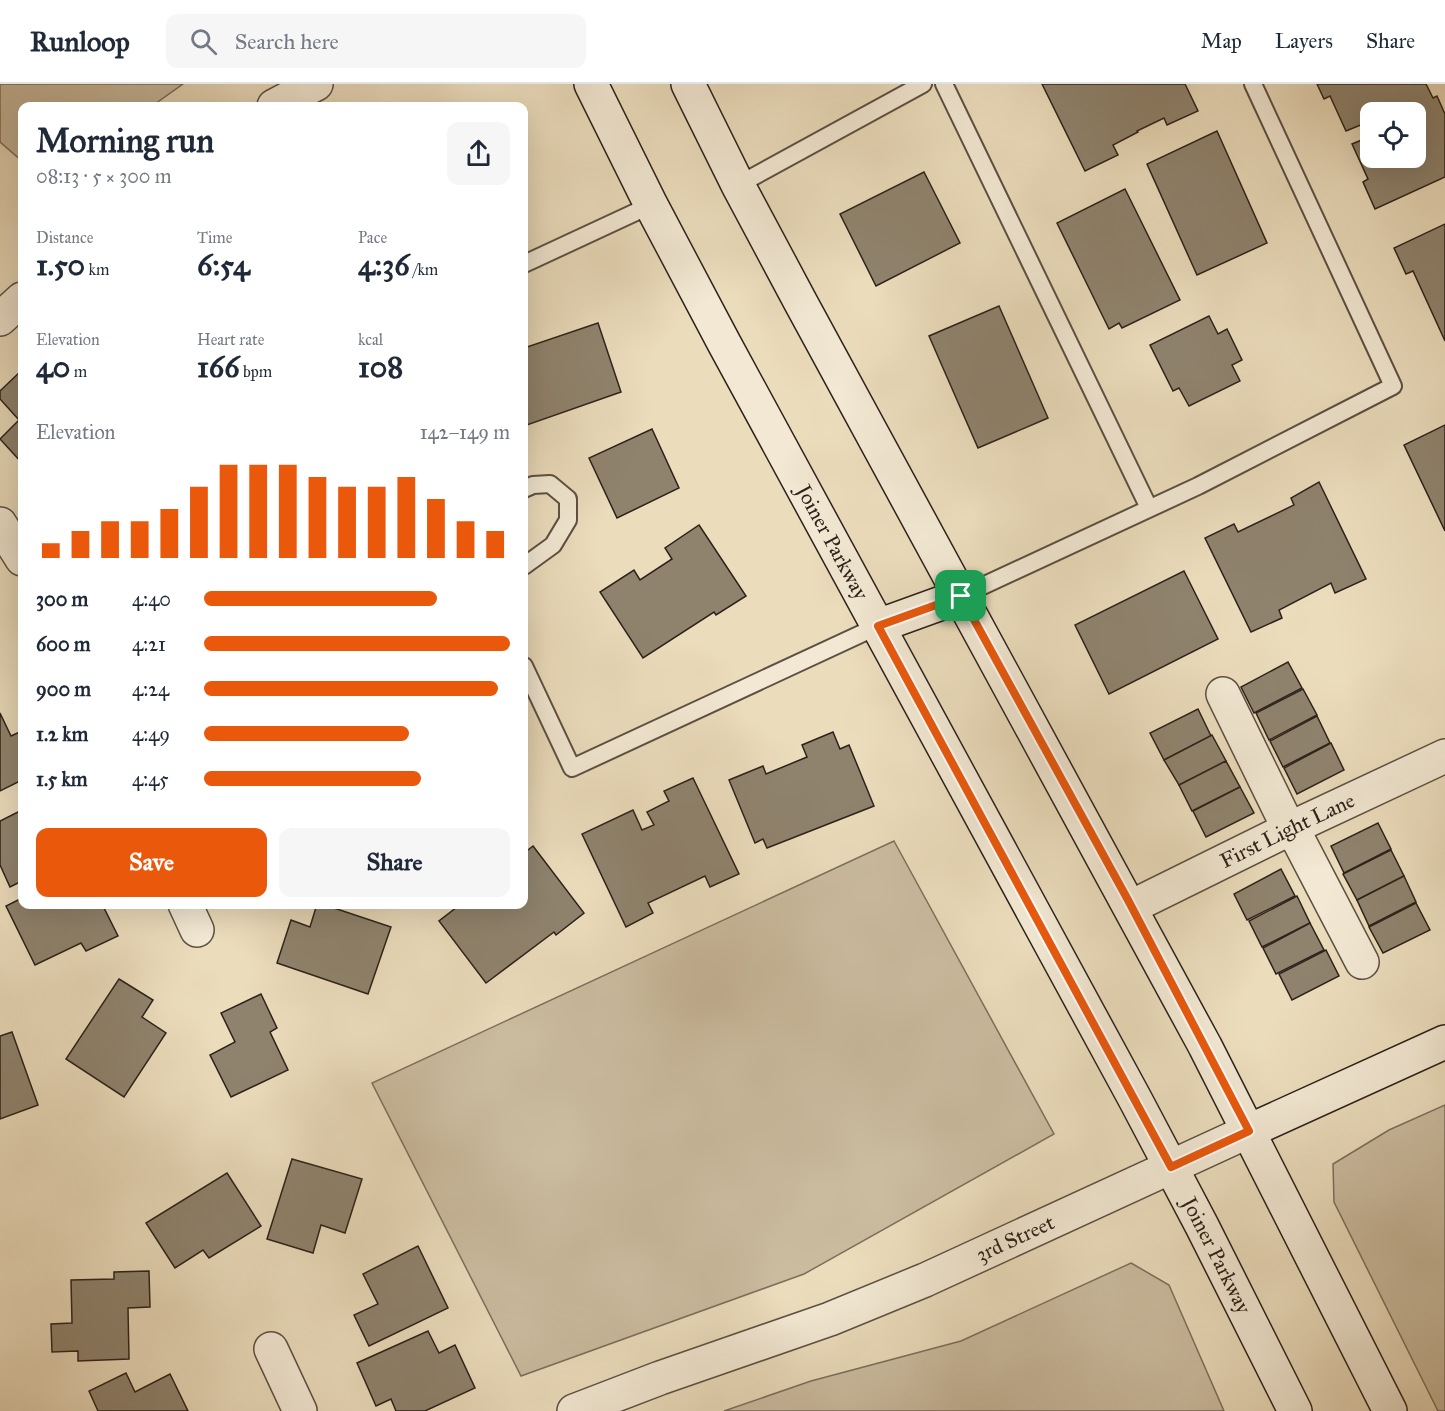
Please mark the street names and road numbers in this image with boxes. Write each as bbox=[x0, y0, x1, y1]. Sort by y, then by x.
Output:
street label: Joiner Parkway bbox=[790, 478, 875, 605]
street label: First Light Lane bbox=[1216, 787, 1359, 874]
street label: Joiner Parkway bbox=[1175, 1191, 1257, 1319]
street label: 3rd Street bbox=[972, 1209, 1059, 1268]

